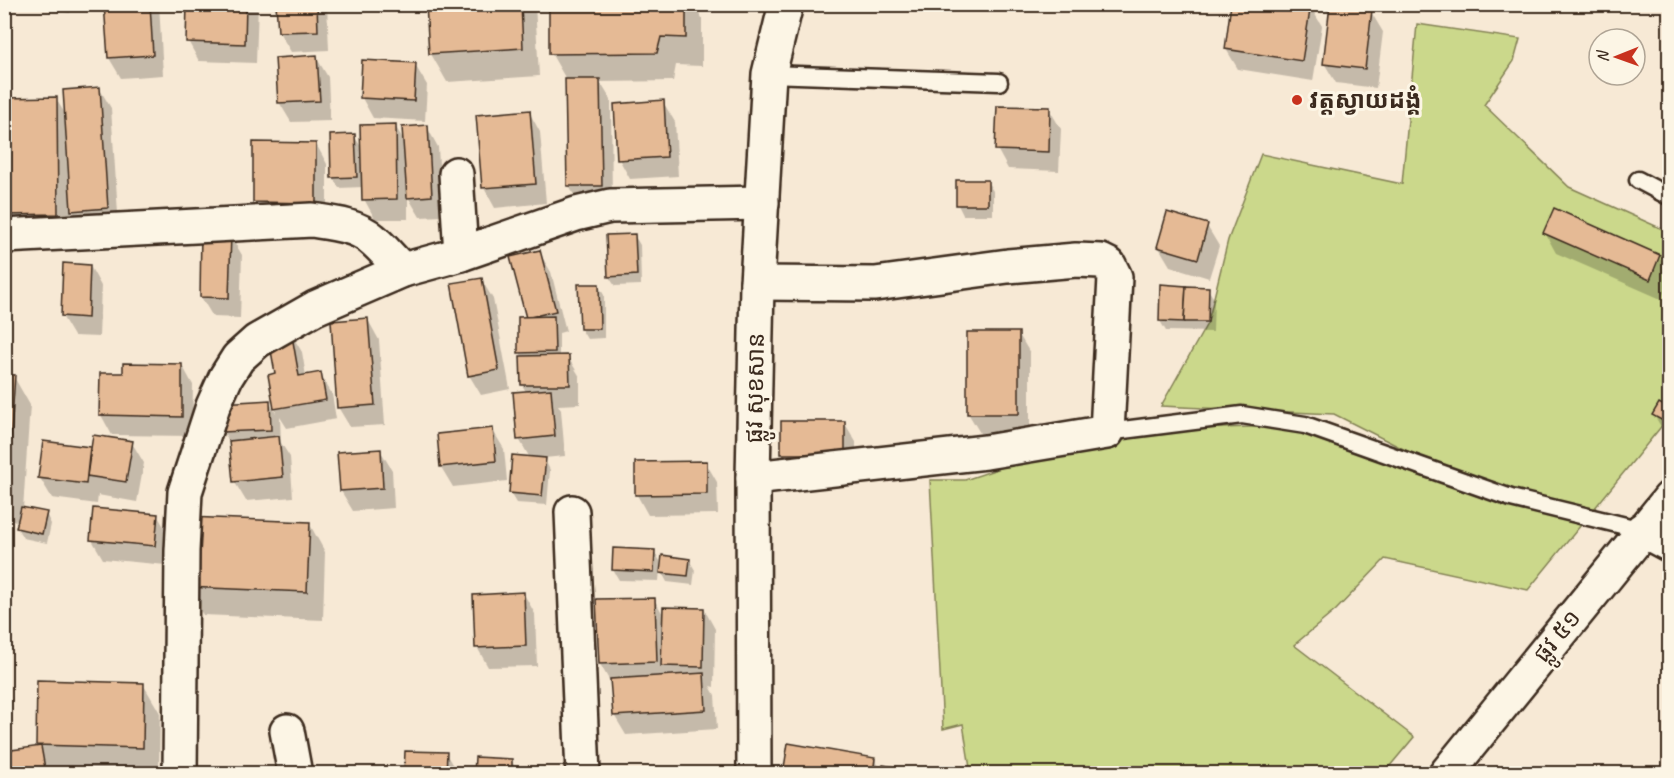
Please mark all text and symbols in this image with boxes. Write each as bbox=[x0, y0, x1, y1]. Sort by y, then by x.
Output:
north arrow bbox=[1587, 27, 1647, 87]
text: N bbox=[1593, 49, 1613, 62]
place label: វត្តស្វាយដង្គំ bbox=[1309, 85, 1422, 115]
marker: វត្តស្វាយដង្គំ bbox=[1290, 93, 1304, 107]
street label: ផ្លូវ សុខសាន bbox=[739, 332, 778, 444]
street label: ផ្លូវ ៥១ bbox=[1527, 603, 1593, 673]

